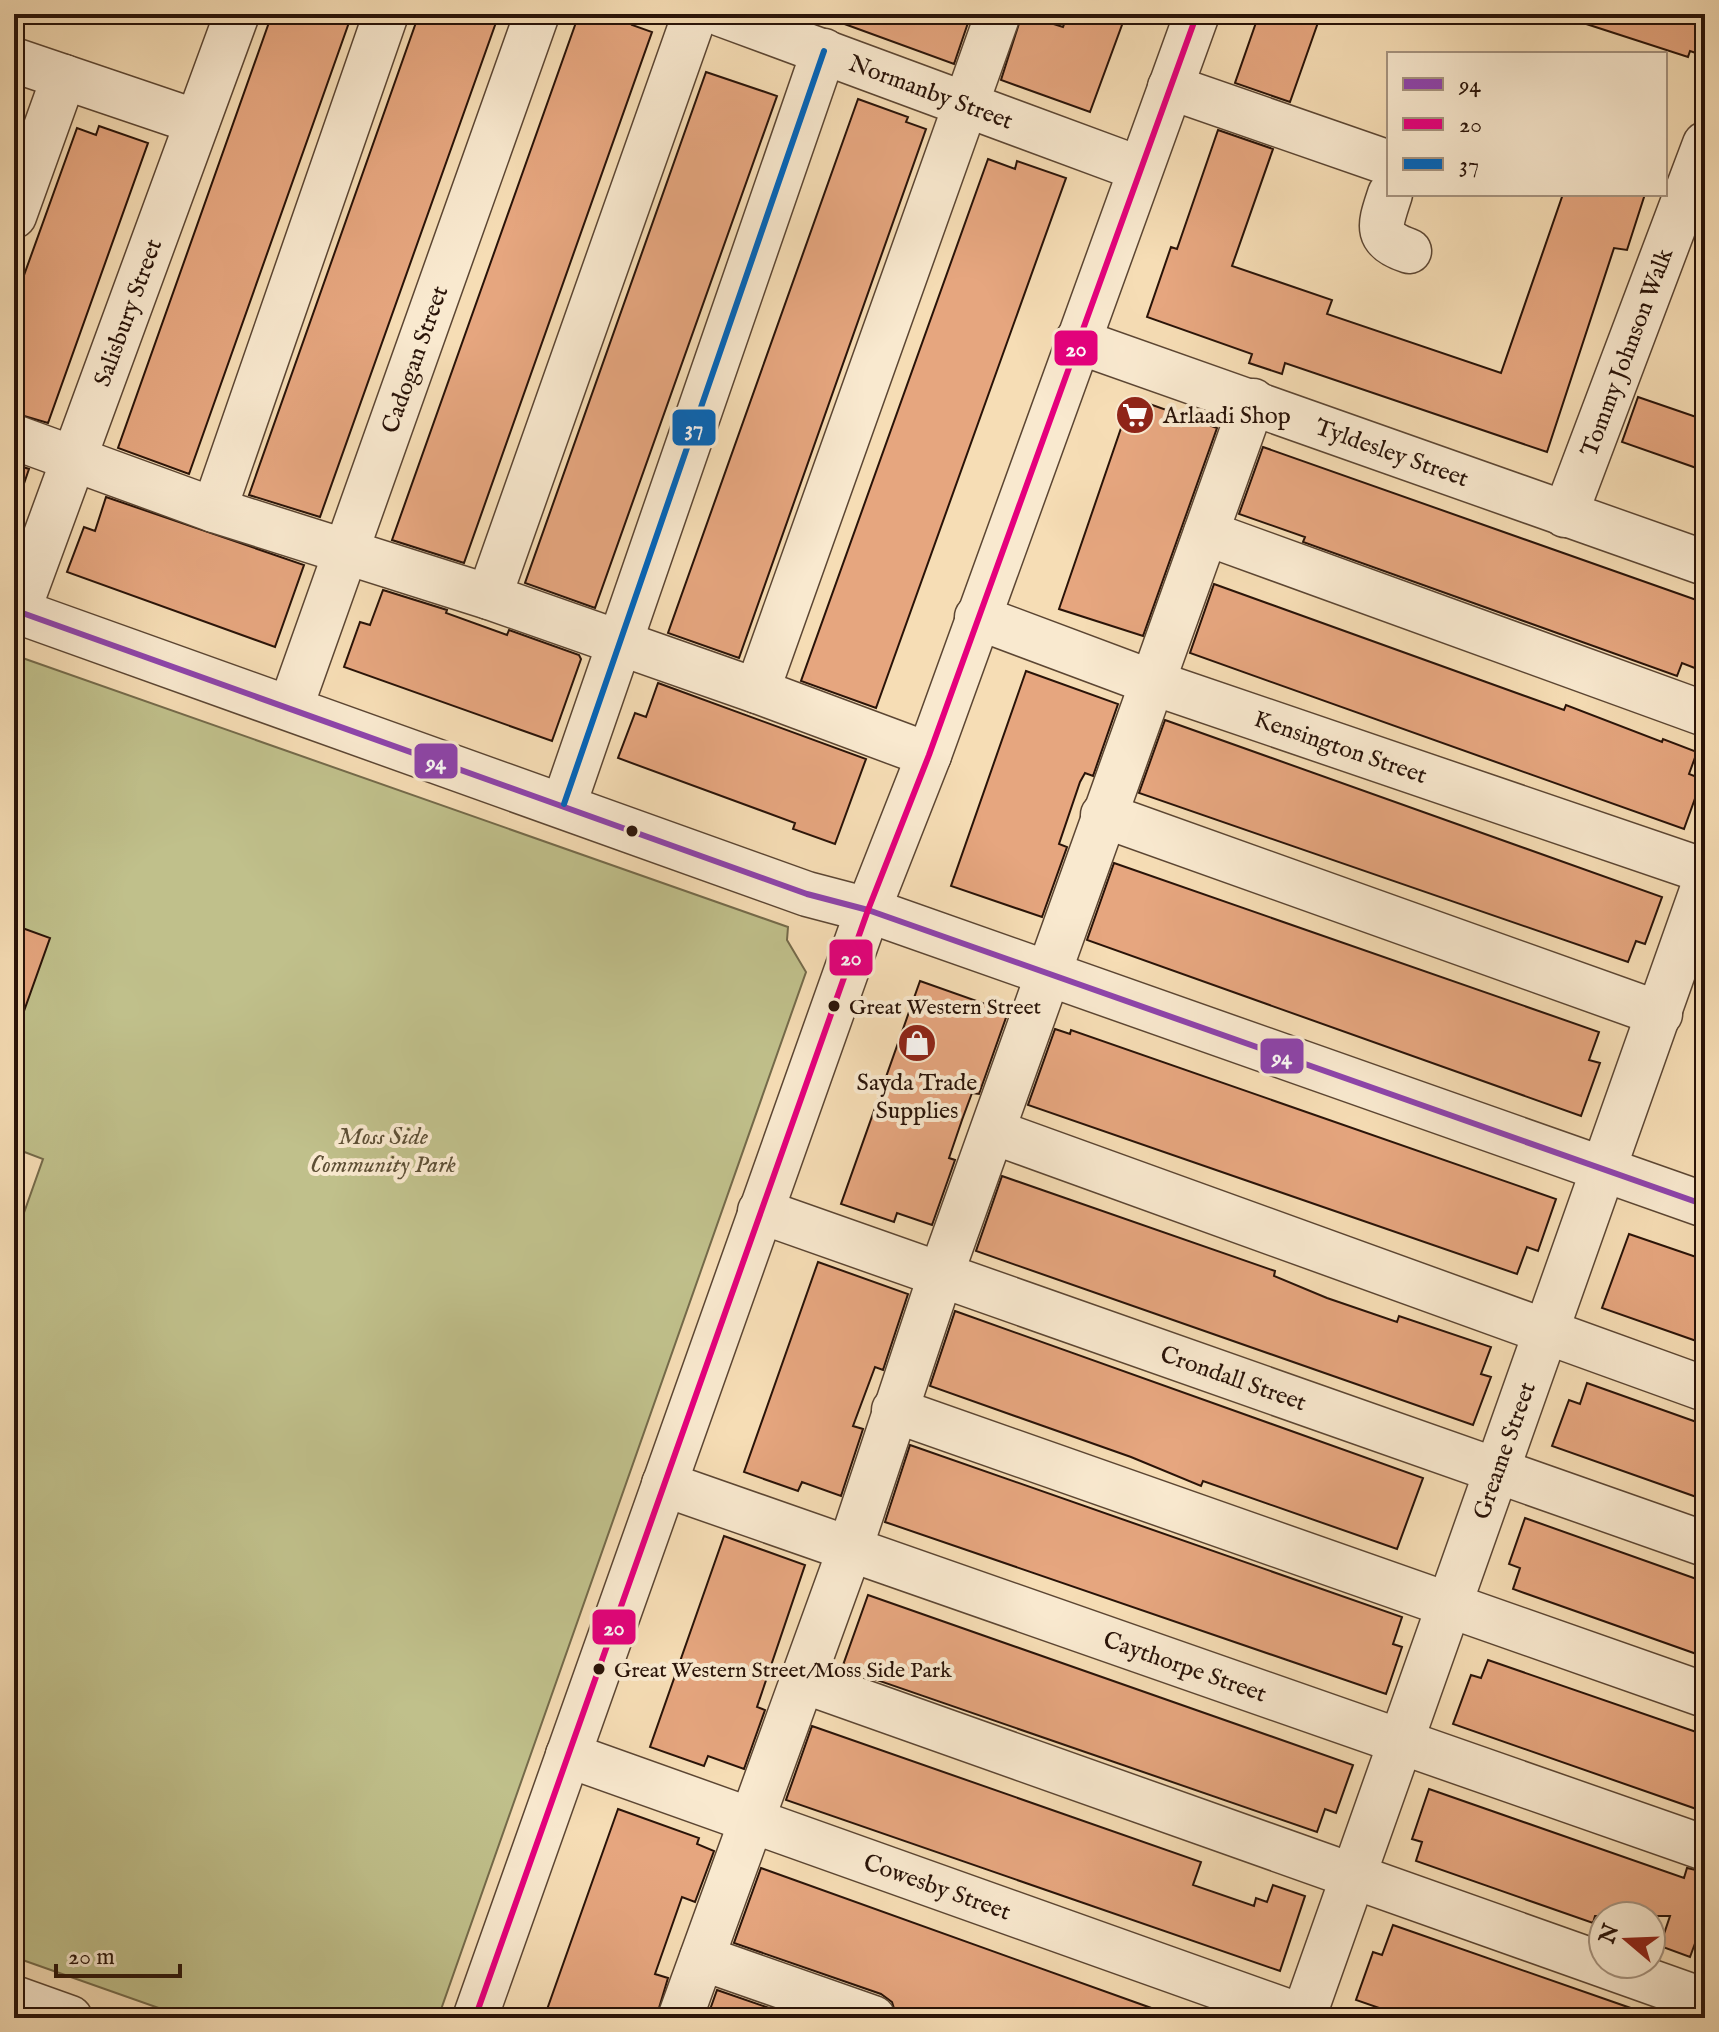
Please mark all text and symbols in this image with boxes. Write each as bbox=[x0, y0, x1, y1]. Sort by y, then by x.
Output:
street label: Normanby Street bbox=[844, 49, 1017, 138]
legend bbox=[1387, 52, 1667, 196]
text: 94 bbox=[1458, 70, 1481, 101]
text: 20 bbox=[1459, 110, 1482, 141]
text: 37 bbox=[1459, 150, 1479, 181]
street label: Salisbury Street bbox=[88, 235, 170, 391]
street label: Tommy Johnson Walk bbox=[1574, 244, 1681, 461]
street label: Cadogan Street bbox=[375, 282, 456, 438]
line badge: 20 bbox=[1053, 329, 1099, 367]
text: 20 bbox=[1065, 336, 1087, 364]
supermarket icon: Arlaadi Shop bbox=[1114, 394, 1156, 436]
place label: Arlaadi Shop bbox=[1162, 401, 1291, 432]
line badge: 37 bbox=[671, 408, 717, 447]
street label: Tyldesley Street bbox=[1310, 412, 1472, 495]
text: 37 bbox=[685, 415, 703, 443]
street label: Kensington Street bbox=[1250, 704, 1431, 792]
line badge: 94 bbox=[413, 742, 459, 780]
text: 94 bbox=[425, 749, 447, 777]
unlabelled marker bbox=[624, 823, 640, 839]
line badge: 20 bbox=[828, 938, 874, 977]
text: 20 bbox=[840, 945, 862, 973]
place label: Great Western Street bbox=[849, 994, 1042, 1022]
marker: Great Western Street bbox=[826, 998, 842, 1014]
shop icon: Sayda Trade Supplies bbox=[896, 1022, 938, 1064]
line badge: 94 bbox=[1259, 1037, 1305, 1075]
text: 94 bbox=[1271, 1044, 1293, 1072]
place label: Sayda Trade Supplies bbox=[857, 1068, 977, 1127]
park label: Moss Side Community Park bbox=[310, 1122, 456, 1181]
street label: Crondall Street bbox=[1156, 1339, 1310, 1419]
street label: Greame Street bbox=[1467, 1378, 1544, 1524]
line badge: 20 bbox=[591, 1608, 637, 1646]
text: 20 bbox=[603, 1615, 625, 1643]
street label: Caythorpe Street bbox=[1099, 1625, 1270, 1710]
place label: Great Western Street/Moss Side Park bbox=[614, 1657, 952, 1685]
marker: Great Western Street/Moss Side Park bbox=[591, 1661, 607, 1677]
street label: Cowesby Street bbox=[859, 1848, 1015, 1929]
north arrow bbox=[1587, 1900, 1667, 1980]
text: N bbox=[1593, 1921, 1626, 1949]
scale bar bbox=[56, 1928, 180, 1978]
text: 20 m bbox=[68, 1942, 115, 1973]

